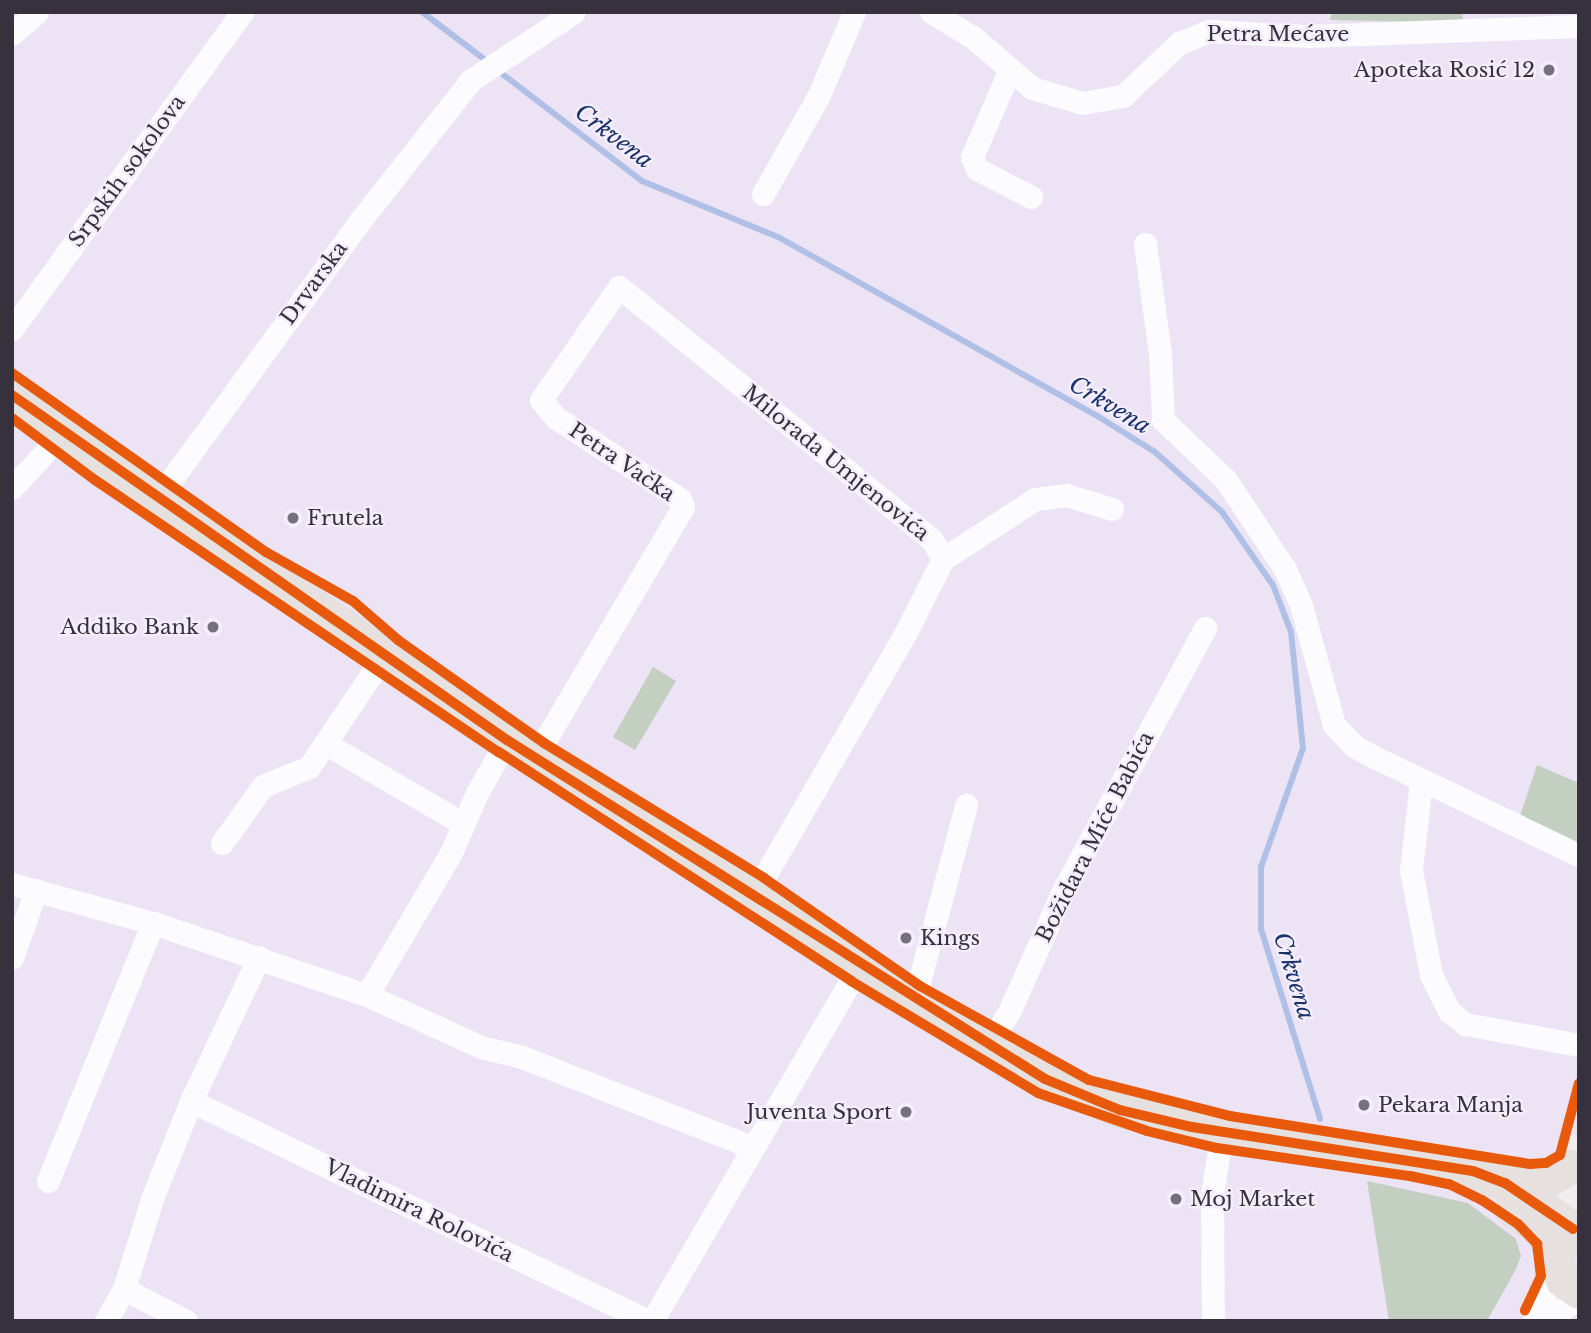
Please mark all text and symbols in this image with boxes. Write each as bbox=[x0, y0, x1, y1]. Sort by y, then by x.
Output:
street label: Petra Mećave bbox=[1207, 21, 1349, 47]
place label: Apoteka Rosić 12 bbox=[1354, 57, 1535, 83]
marker: Apoteka Rosić 12 bbox=[1541, 62, 1557, 78]
street label: Srpskih sokolova bbox=[63, 90, 191, 252]
water label: Crkvena bbox=[570, 98, 658, 174]
street label: Drvarska bbox=[275, 236, 353, 330]
water label: Crkvena bbox=[1064, 370, 1156, 440]
street label: Milorada Umjenovića bbox=[737, 380, 935, 546]
street label: Petra Vačka bbox=[564, 417, 680, 507]
place label: Frutela bbox=[307, 505, 383, 531]
marker: Frutela bbox=[285, 510, 301, 526]
place label: Addiko Bank bbox=[61, 614, 199, 640]
marker: Addiko Bank bbox=[205, 619, 221, 635]
street label: Božidara Miće Babića bbox=[1031, 727, 1159, 947]
place label: Kings bbox=[920, 925, 980, 951]
water label: Crkvena bbox=[1268, 929, 1320, 1023]
marker: Kings bbox=[898, 930, 914, 946]
place label: Pekara Manja bbox=[1378, 1092, 1523, 1118]
marker: Pekara Manja bbox=[1356, 1097, 1372, 1113]
place label: Juventa Sport bbox=[746, 1099, 892, 1125]
marker: Juventa Sport bbox=[898, 1104, 914, 1120]
street label: Vladimira Rolovića bbox=[320, 1154, 518, 1268]
place label: Moj Market bbox=[1190, 1186, 1315, 1212]
marker: Moj Market bbox=[1168, 1191, 1184, 1207]

